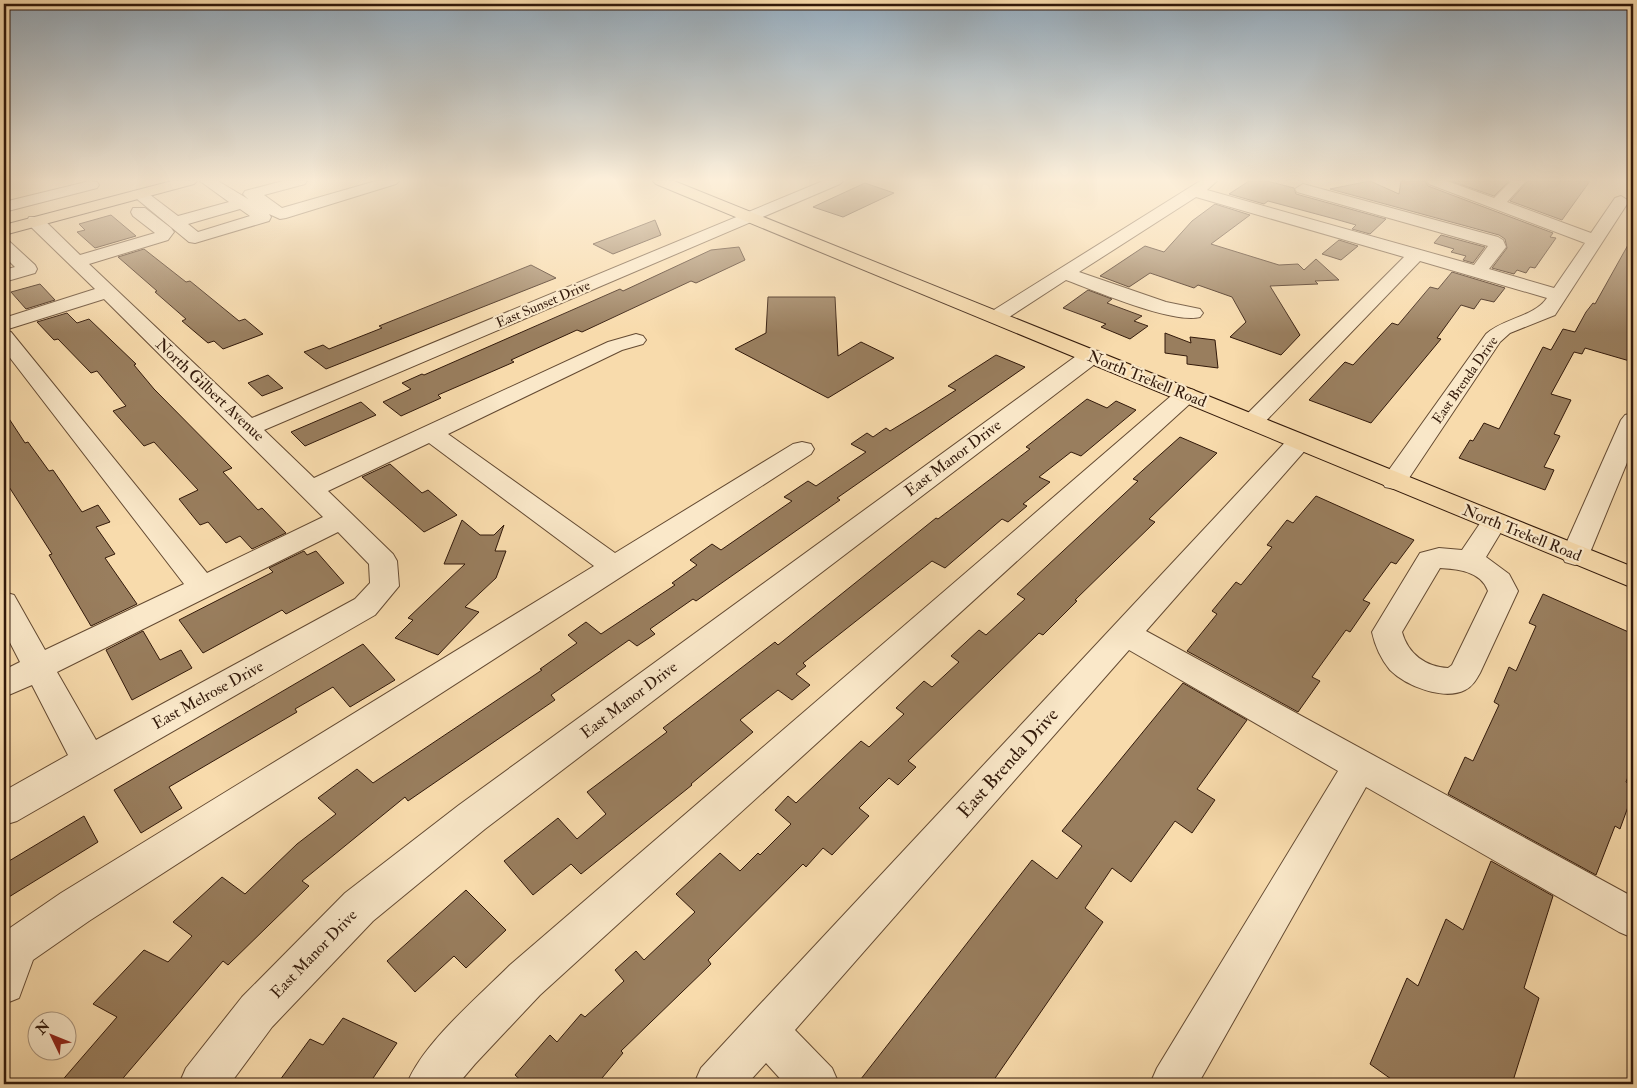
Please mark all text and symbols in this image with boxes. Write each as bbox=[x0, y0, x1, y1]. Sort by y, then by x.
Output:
street label: East Sunset Drive bbox=[493, 276, 593, 331]
street label: East Brenda Drive bbox=[1428, 333, 1502, 427]
street label: North Gilbert Avenue bbox=[151, 334, 269, 446]
street label: North Trekell Road bbox=[1085, 346, 1209, 412]
street label: East Manor Drive bbox=[901, 415, 1006, 501]
street label: North Trekell Road bbox=[1460, 500, 1584, 566]
street label: East Melrose Drive bbox=[149, 656, 267, 734]
street label: East Manor Drive bbox=[577, 657, 682, 743]
street label: East Brenda Drive bbox=[952, 703, 1064, 823]
street label: East Manor Drive bbox=[267, 905, 362, 1003]
north arrow bbox=[28, 1010, 78, 1060]
text: N bbox=[32, 1017, 54, 1039]

